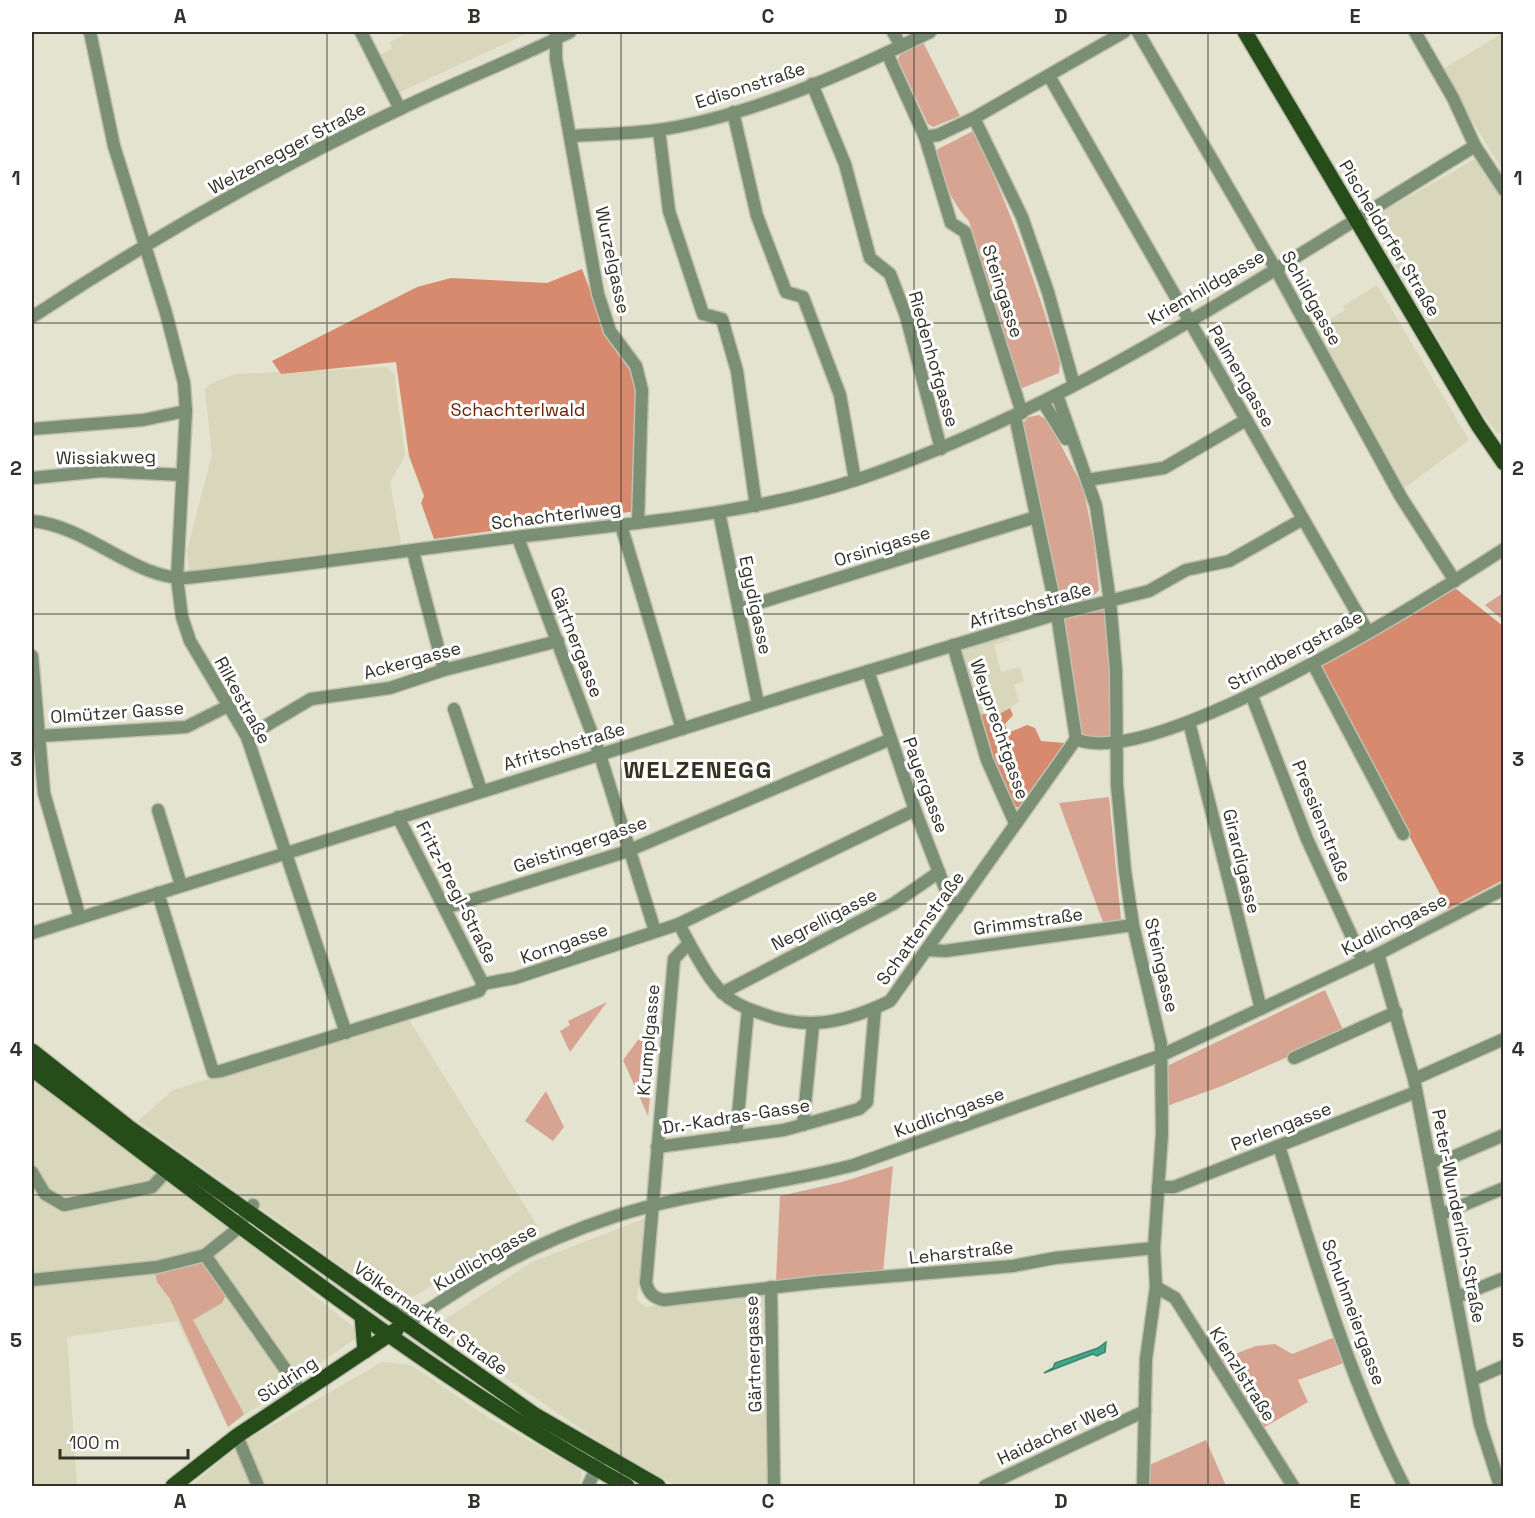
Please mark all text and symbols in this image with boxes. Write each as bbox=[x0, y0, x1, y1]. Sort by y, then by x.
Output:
text: A bbox=[174, 3, 187, 29]
text: B bbox=[467, 3, 481, 29]
text: C bbox=[762, 3, 775, 29]
text: D bbox=[1054, 3, 1068, 29]
text: E bbox=[1349, 3, 1361, 29]
street label: Edisonstraße bbox=[692, 56, 808, 114]
street label: Welzenegger Straße bbox=[204, 97, 370, 199]
street label: Pischeldorfer Straße bbox=[1334, 155, 1446, 321]
text: 1 bbox=[11, 165, 21, 191]
text: 1 bbox=[1513, 165, 1523, 191]
street label: Wurzelgasse bbox=[590, 204, 636, 316]
street label: Steingasse bbox=[977, 242, 1029, 340]
street label: Kriemhildgasse bbox=[1143, 244, 1269, 330]
street label: Schildgasse bbox=[1277, 247, 1347, 349]
street label: Riedenhofgasse bbox=[904, 288, 964, 430]
street label: Palmengasse bbox=[1204, 321, 1280, 431]
park label: Schachterlwald bbox=[451, 398, 585, 421]
street label: Wissiakweg bbox=[56, 445, 156, 469]
text: 2 bbox=[10, 455, 22, 481]
text: 2 bbox=[1512, 455, 1524, 481]
street label: Schachterlweg bbox=[490, 496, 622, 534]
street label: Orsinigasse bbox=[831, 520, 933, 572]
street label: Egydigasse bbox=[734, 554, 778, 656]
street label: Afritschstraße bbox=[966, 577, 1094, 633]
street label: Gärtnergasse bbox=[545, 583, 609, 701]
street label: Strindbergstraße bbox=[1223, 605, 1367, 695]
street label: Ackergasse bbox=[361, 636, 463, 684]
street label: Rilkestraße bbox=[210, 652, 276, 748]
street label: Weyprechtgasse bbox=[965, 656, 1035, 802]
street label: Olmützer Gasse bbox=[49, 696, 185, 728]
street label: Afritschstraße bbox=[500, 717, 628, 775]
street label: Payergasse bbox=[898, 734, 954, 836]
text: 3 bbox=[10, 746, 22, 772]
text: 3 bbox=[1512, 746, 1524, 772]
district label: WELZENEGG bbox=[623, 754, 773, 785]
street label: Pressienstraße bbox=[1287, 757, 1357, 885]
street label: Girardigasse bbox=[1218, 806, 1266, 916]
street label: Geistingergasse bbox=[510, 810, 650, 878]
street label: Fritz-Pregl-Straße bbox=[411, 817, 503, 967]
street label: Schattenstraße bbox=[871, 867, 969, 989]
street label: Negrelligasse bbox=[767, 882, 881, 956]
street label: Kudlichgasse bbox=[1337, 888, 1451, 960]
street label: Grimmstraße bbox=[972, 902, 1084, 940]
street label: Steingasse bbox=[1140, 915, 1184, 1015]
street label: Korngasse bbox=[517, 917, 611, 969]
street label: Krumplgasse bbox=[632, 983, 664, 1097]
text: 4 bbox=[10, 1036, 23, 1062]
text: 4 bbox=[1512, 1036, 1525, 1062]
street label: Kudlichgasse bbox=[891, 1081, 1007, 1143]
street label: Dr.-Kadras-Gasse bbox=[661, 1093, 811, 1139]
street label: Perlengasse bbox=[1228, 1096, 1334, 1156]
street label: Peter-Wunderlich-Straße bbox=[1427, 1107, 1491, 1325]
street label: Kudlichgasse bbox=[429, 1218, 541, 1296]
street label: Leharstraße bbox=[908, 1235, 1014, 1269]
street label: Schuhmeiergasse bbox=[1317, 1236, 1391, 1388]
street label: Völkermarkter Straße bbox=[349, 1256, 513, 1380]
street label: Gärtnergasse bbox=[739, 1295, 767, 1413]
street label: Kienzlstraße bbox=[1205, 1322, 1281, 1426]
text: 5 bbox=[10, 1327, 22, 1353]
text: 5 bbox=[1512, 1327, 1524, 1353]
street label: Südring bbox=[253, 1351, 321, 1407]
street label: Haidacher Weg bbox=[993, 1394, 1121, 1470]
scale bar bbox=[60, 1422, 188, 1460]
text: 100 m bbox=[69, 1431, 120, 1454]
text: A bbox=[174, 1488, 187, 1514]
text: B bbox=[467, 1488, 481, 1514]
text: C bbox=[762, 1488, 775, 1514]
text: D bbox=[1054, 1488, 1068, 1514]
text: E bbox=[1349, 1488, 1361, 1514]

